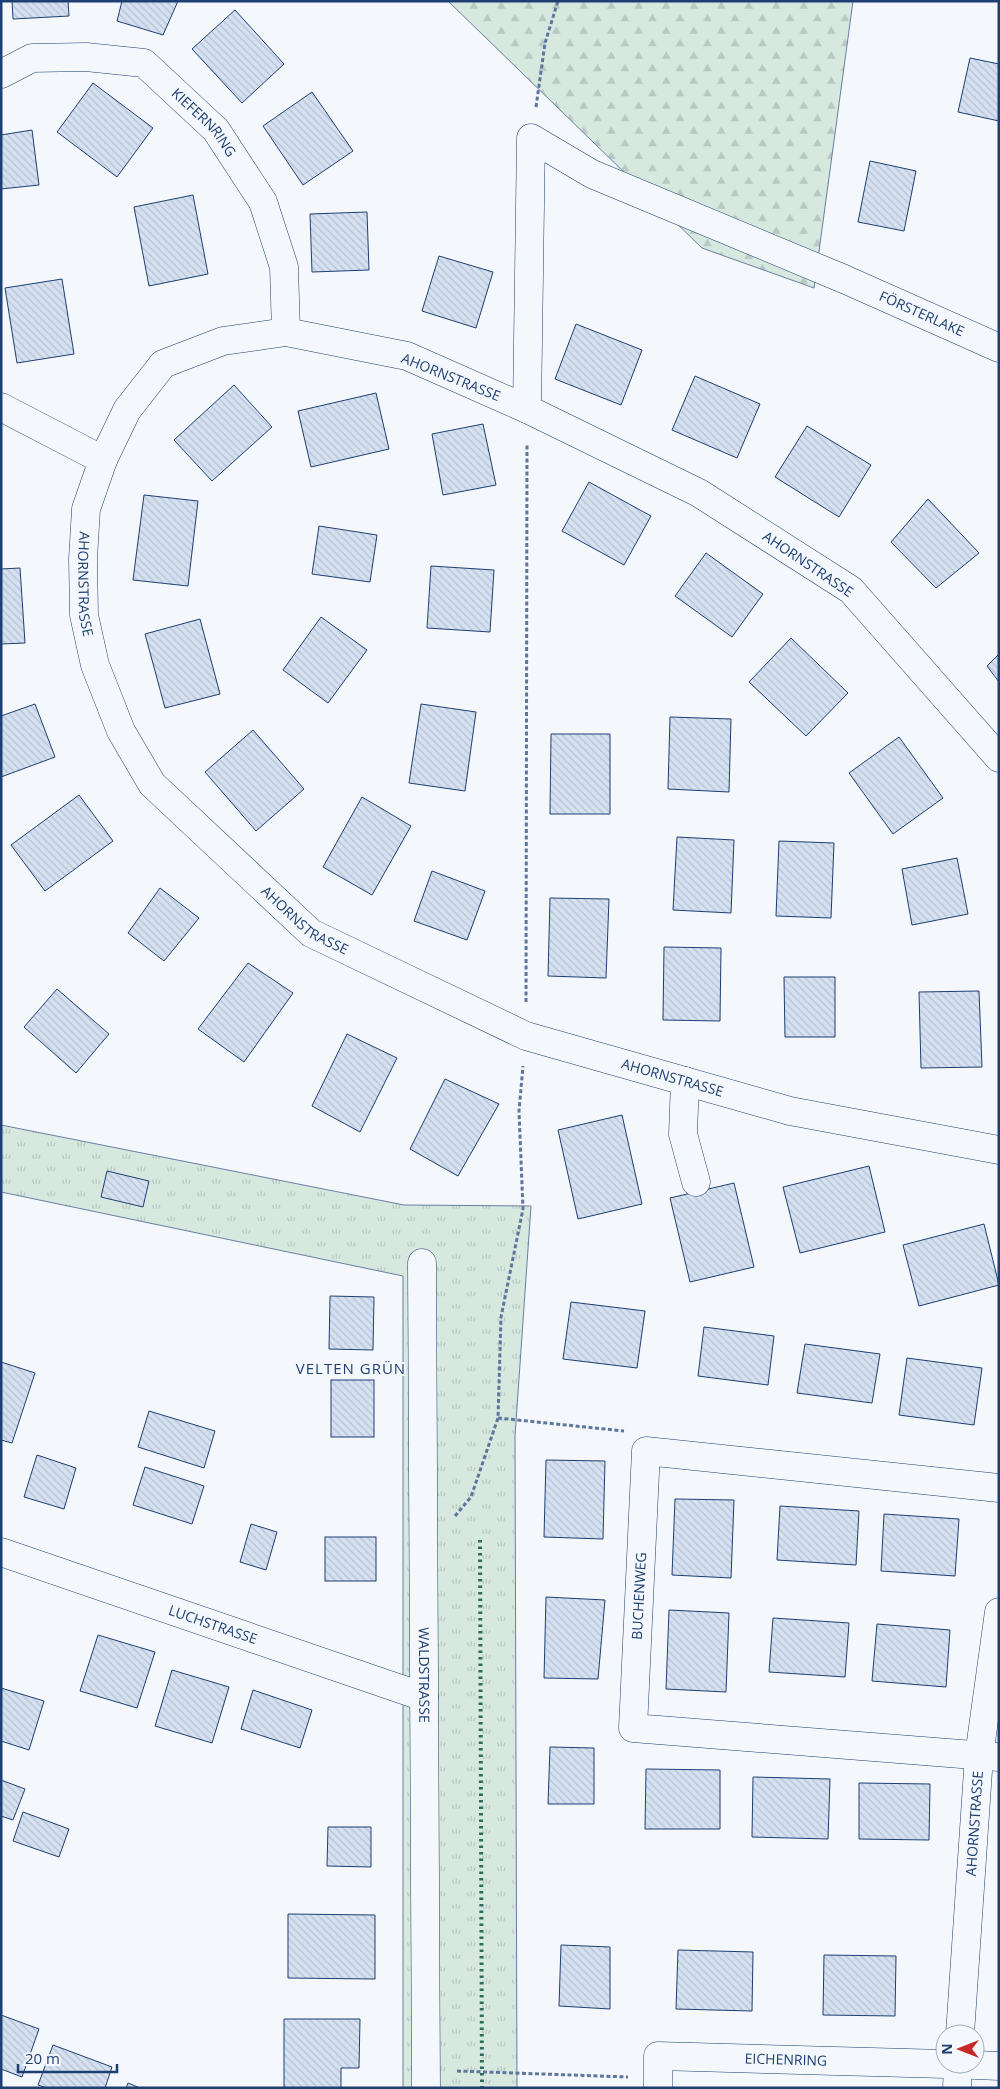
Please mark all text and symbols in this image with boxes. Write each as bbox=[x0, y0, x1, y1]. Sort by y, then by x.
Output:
street label: KIEFERNRING bbox=[168, 84, 241, 160]
street label: FÖRSTERLAKE bbox=[876, 286, 967, 340]
street label: AHORNSTRASSE bbox=[399, 348, 504, 405]
street label: AHORNSTRASSE bbox=[759, 526, 857, 601]
street label: AHORNSTRASSE bbox=[74, 531, 98, 638]
street label: AHORNSTRASSE bbox=[257, 881, 352, 959]
street label: AHORNSTRASSE bbox=[619, 1054, 726, 1101]
district label: VELTEN GRÜN bbox=[296, 1358, 406, 1378]
street label: BUCHENWEG bbox=[627, 1552, 650, 1640]
street label: LUCHSTRASSE bbox=[166, 1600, 260, 1648]
street label: WALDSTRASSE bbox=[415, 1627, 434, 1723]
street label: AHORNSTRASSE bbox=[961, 1770, 987, 1877]
north arrow bbox=[935, 2024, 985, 2074]
scale bar bbox=[18, 2042, 116, 2074]
text: N bbox=[937, 2043, 956, 2055]
text: 20 m bbox=[25, 2048, 60, 2068]
street label: EICHENRING bbox=[744, 2048, 827, 2070]

